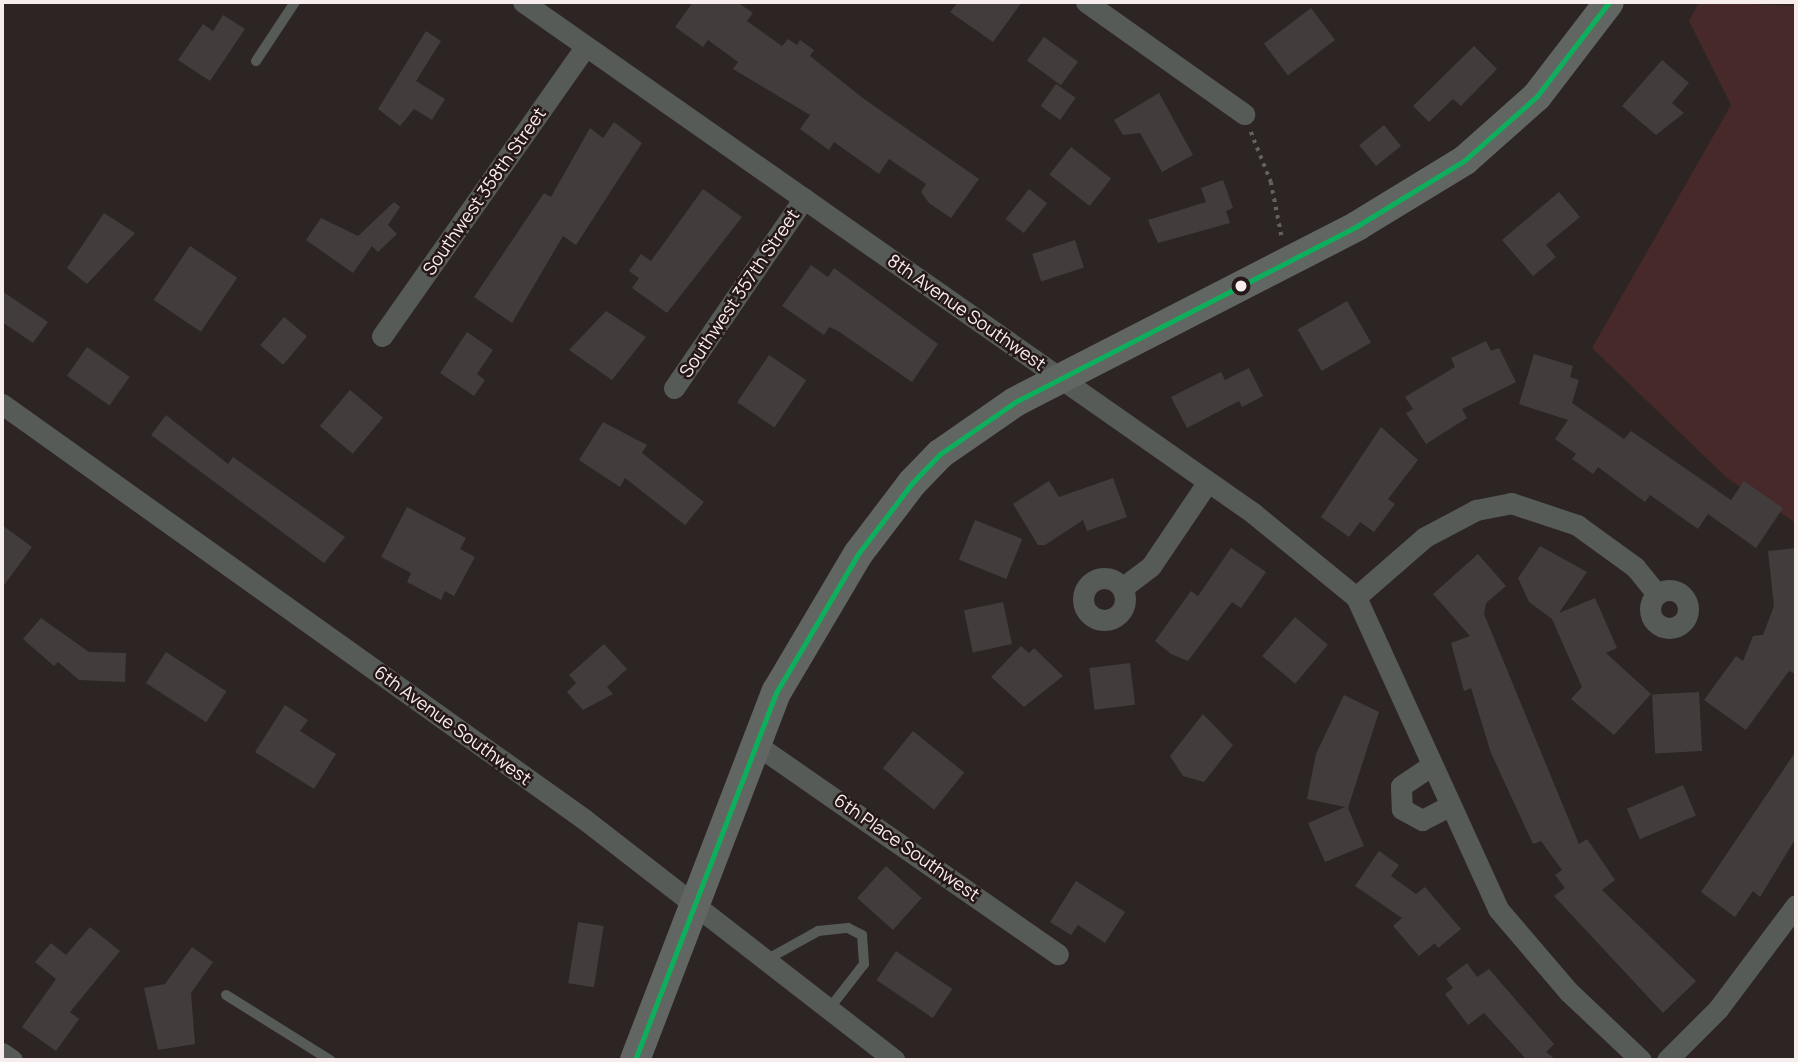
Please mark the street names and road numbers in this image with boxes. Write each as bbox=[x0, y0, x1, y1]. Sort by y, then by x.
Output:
street label: Southwest 358th Street bbox=[418, 103, 550, 279]
street label: Southwest 357th Street bbox=[675, 205, 803, 381]
street label: 8th Avenue Southwest bbox=[884, 249, 1050, 375]
street label: 6th Avenue Southwest bbox=[370, 661, 536, 789]
street label: 6th Place Southwest bbox=[830, 789, 984, 905]

